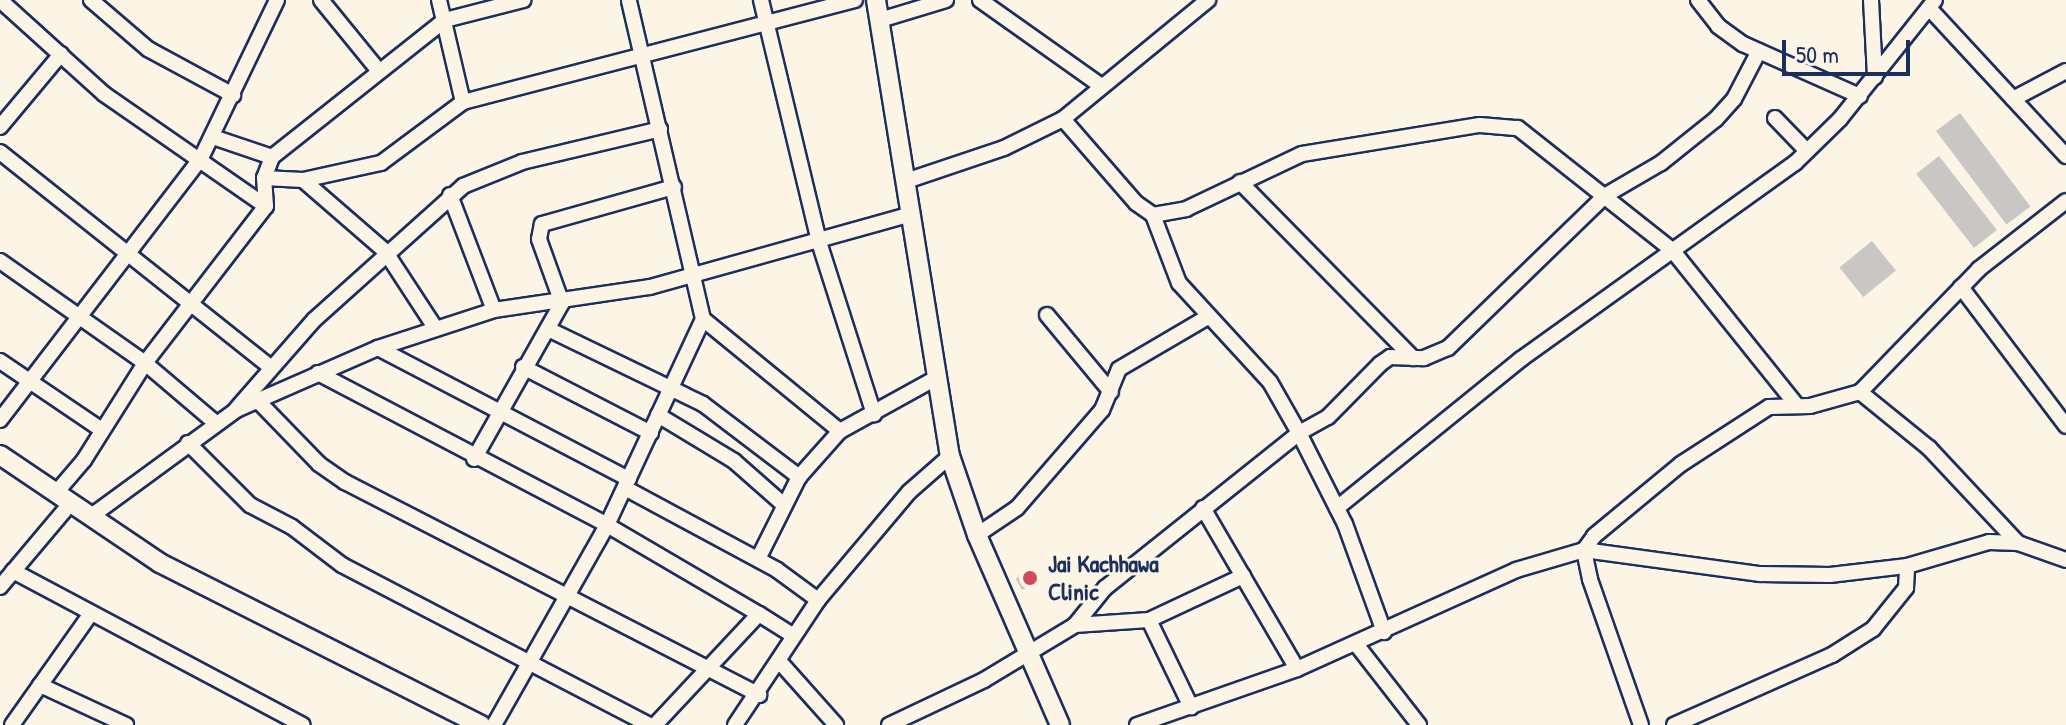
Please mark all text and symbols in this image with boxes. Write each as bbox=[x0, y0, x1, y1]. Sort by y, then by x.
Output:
scale bar bbox=[1786, 24, 1914, 74]
text: 50 m bbox=[1796, 38, 1839, 70]
place label: Jai Kachhawa Clinic bbox=[1048, 550, 1159, 606]
marker: Jai Kachhawa Clinic bbox=[1019, 567, 1041, 589]

